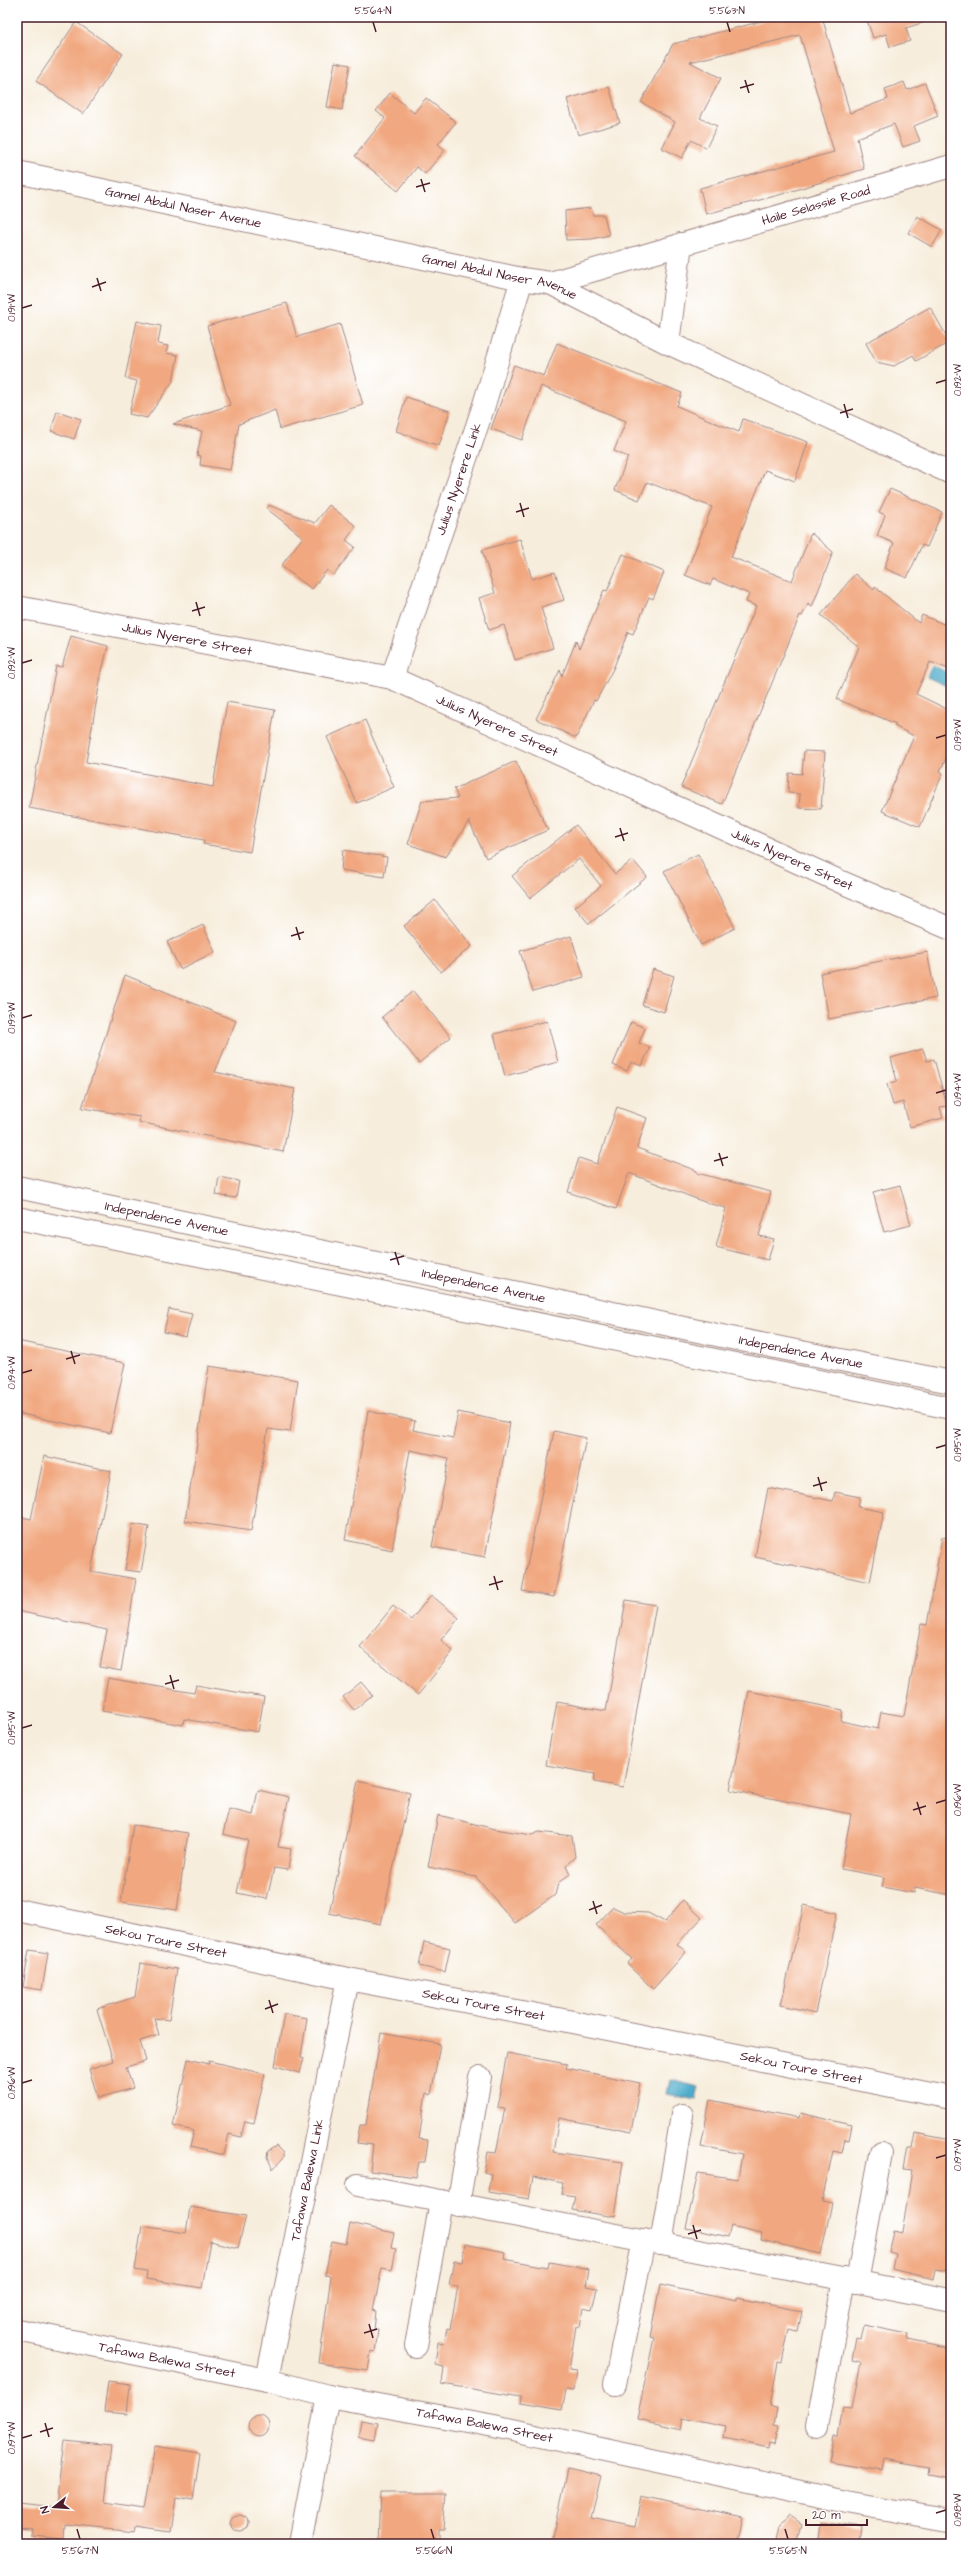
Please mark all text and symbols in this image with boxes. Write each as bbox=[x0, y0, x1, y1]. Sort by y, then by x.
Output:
text: 5.564°N bbox=[354, 4, 392, 18]
text: 5.563°N bbox=[709, 4, 745, 18]
street label: Haile Selassie Road bbox=[760, 181, 873, 230]
street label: Gamel Abdul Naser Avenue bbox=[104, 182, 263, 233]
street label: Gamel Abdul Naser Avenue bbox=[420, 249, 580, 304]
text: 0.191°W bbox=[5, 294, 19, 322]
text: 0.192°W bbox=[951, 363, 965, 396]
street label: Julius Nyerere Link bbox=[432, 421, 486, 537]
street label: Julius Nyerere Street bbox=[120, 618, 254, 660]
text: 0.192°W bbox=[5, 646, 19, 679]
street label: Julius Nyerere Street bbox=[433, 690, 562, 761]
text: 0.193°W bbox=[951, 719, 965, 751]
street label: Julius Nyerere Street bbox=[728, 824, 856, 895]
text: 0.193°W bbox=[5, 1002, 19, 1034]
text: 0.194°W bbox=[951, 1073, 965, 1107]
street label: Independence Avenue bbox=[103, 1197, 230, 1240]
street label: Independence Avenue bbox=[420, 1264, 547, 1308]
street label: Independence Avenue bbox=[737, 1331, 864, 1373]
text: 0.194°W bbox=[5, 1356, 19, 1390]
text: 0.195°W bbox=[951, 1428, 965, 1462]
text: 0.195°W bbox=[5, 1711, 19, 1745]
text: 0.196°W bbox=[951, 1783, 965, 1816]
street label: Sekou Toure Street bbox=[103, 1920, 229, 1963]
street label: Sekou Toure Street bbox=[421, 1984, 547, 2025]
street label: Sekou Toure Street bbox=[739, 2047, 865, 2089]
text: 0.196°W bbox=[5, 2066, 19, 2099]
street label: Tafawa Balewa Link bbox=[286, 2117, 329, 2243]
text: 0.197°W bbox=[951, 2138, 965, 2171]
street label: Tafawa Balewa Street bbox=[97, 2338, 238, 2383]
street label: Tafawa Balewa Street bbox=[414, 2403, 555, 2448]
text: 0.197°W bbox=[5, 2421, 19, 2454]
north arrow bbox=[34, 2487, 74, 2527]
text: 0.198°W bbox=[951, 2493, 965, 2526]
scale bar bbox=[806, 2501, 867, 2527]
text: N bbox=[37, 2504, 53, 2515]
text: 20 m bbox=[812, 2507, 841, 2524]
text: 5.567°N bbox=[62, 2544, 98, 2558]
text: 5.566°N bbox=[416, 2544, 452, 2558]
text: 5.565°N bbox=[769, 2544, 807, 2558]

